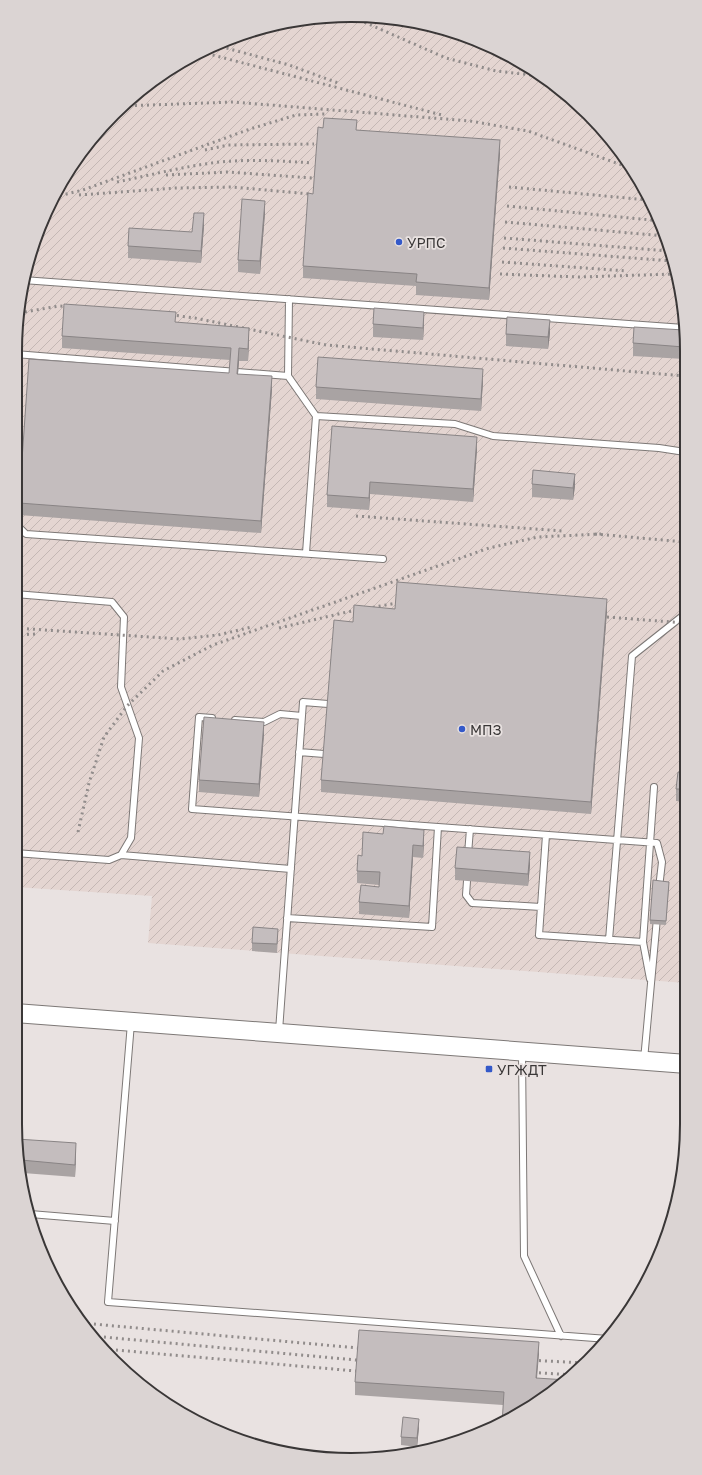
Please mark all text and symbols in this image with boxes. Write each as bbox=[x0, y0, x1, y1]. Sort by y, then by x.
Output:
place label: УРПС bbox=[407, 234, 446, 251]
marker: УРПС bbox=[394, 237, 404, 247]
place label: МПЗ bbox=[470, 721, 502, 738]
marker: МПЗ bbox=[457, 724, 467, 734]
place label: УГЖДТ bbox=[497, 1061, 547, 1078]
marker: УГЖДТ bbox=[484, 1064, 494, 1074]

